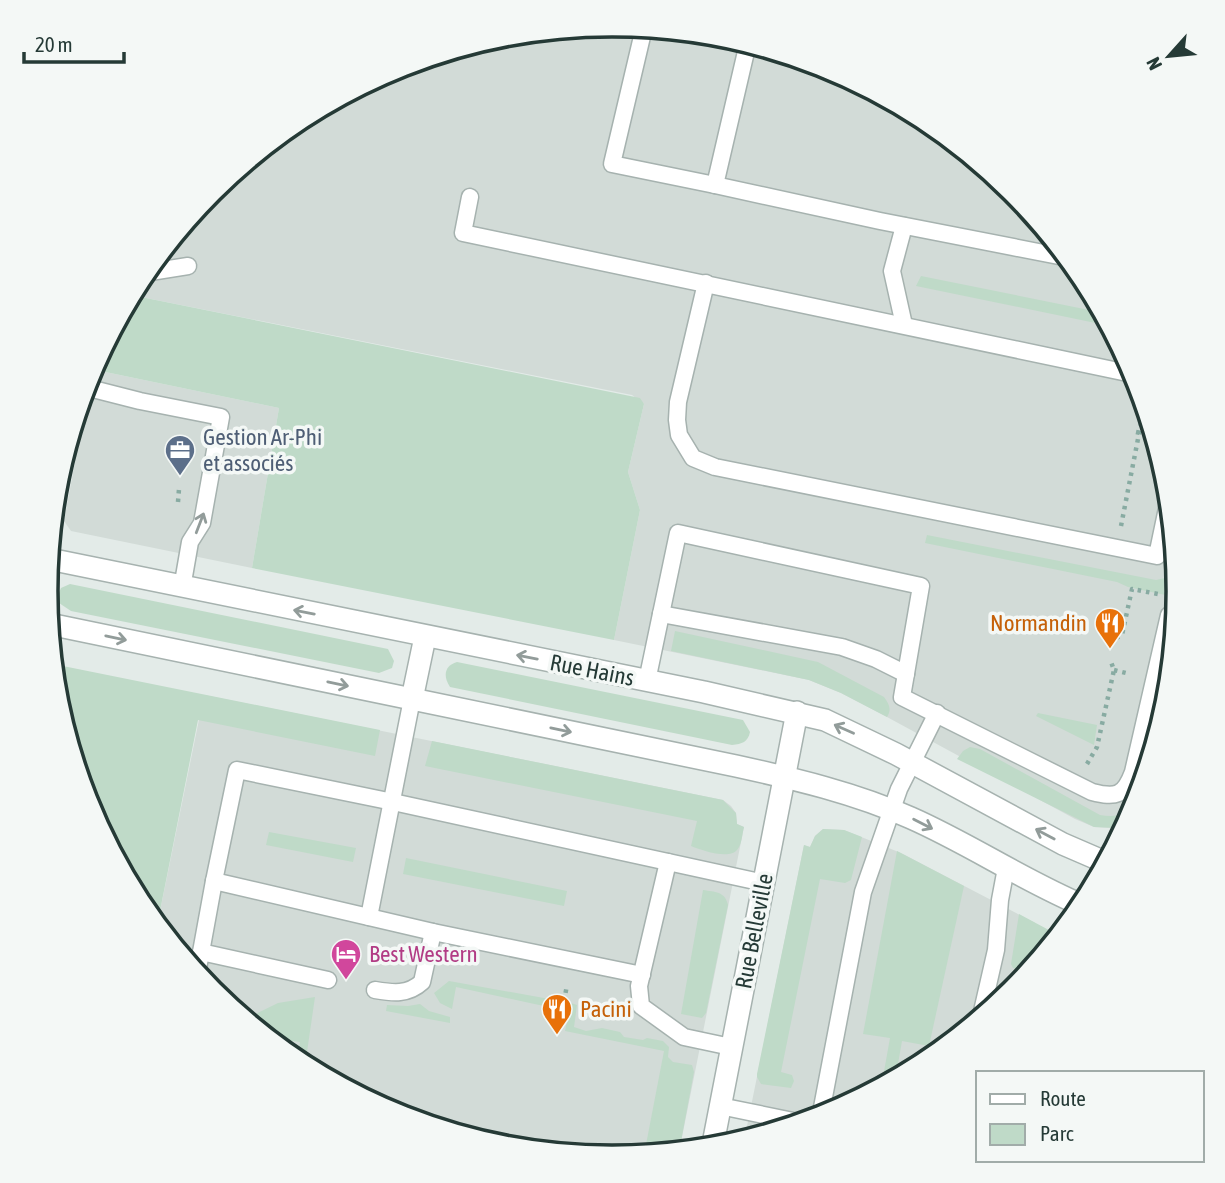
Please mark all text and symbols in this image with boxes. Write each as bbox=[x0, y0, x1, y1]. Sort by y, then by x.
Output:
scale bar bbox=[24, 21, 124, 65]
north arrow bbox=[1134, 21, 1204, 91]
text: 20 m bbox=[35, 32, 73, 56]
text: N bbox=[1142, 54, 1166, 74]
place label: Gestion Ar-Phi et associés bbox=[203, 424, 322, 476]
office icon: Gestion Ar-Phi et associés bbox=[163, 433, 197, 477]
one-way arrow bbox=[194, 512, 207, 534]
one-way arrow bbox=[293, 605, 316, 619]
restaurant icon: Normandin bbox=[1093, 606, 1127, 650]
place label: Normandin bbox=[990, 610, 1087, 636]
one-way arrow bbox=[104, 631, 127, 645]
street label: Rue Hains bbox=[548, 649, 636, 691]
one-way arrow bbox=[516, 650, 539, 663]
one-way arrow bbox=[326, 677, 349, 691]
one-way arrow bbox=[834, 722, 855, 735]
one-way arrow bbox=[549, 723, 572, 737]
one-way arrow bbox=[912, 817, 932, 831]
one-way arrow bbox=[1036, 827, 1056, 841]
street label: Rue Belleville bbox=[730, 871, 778, 991]
hotel icon: Best Western bbox=[329, 937, 363, 981]
place label: Best Western bbox=[369, 941, 478, 967]
restaurant icon: Pacini bbox=[540, 992, 574, 1036]
place label: Pacini bbox=[580, 996, 632, 1022]
legend bbox=[976, 1071, 1204, 1162]
text: Route bbox=[1040, 1086, 1086, 1110]
text: Parc bbox=[1040, 1121, 1074, 1145]

